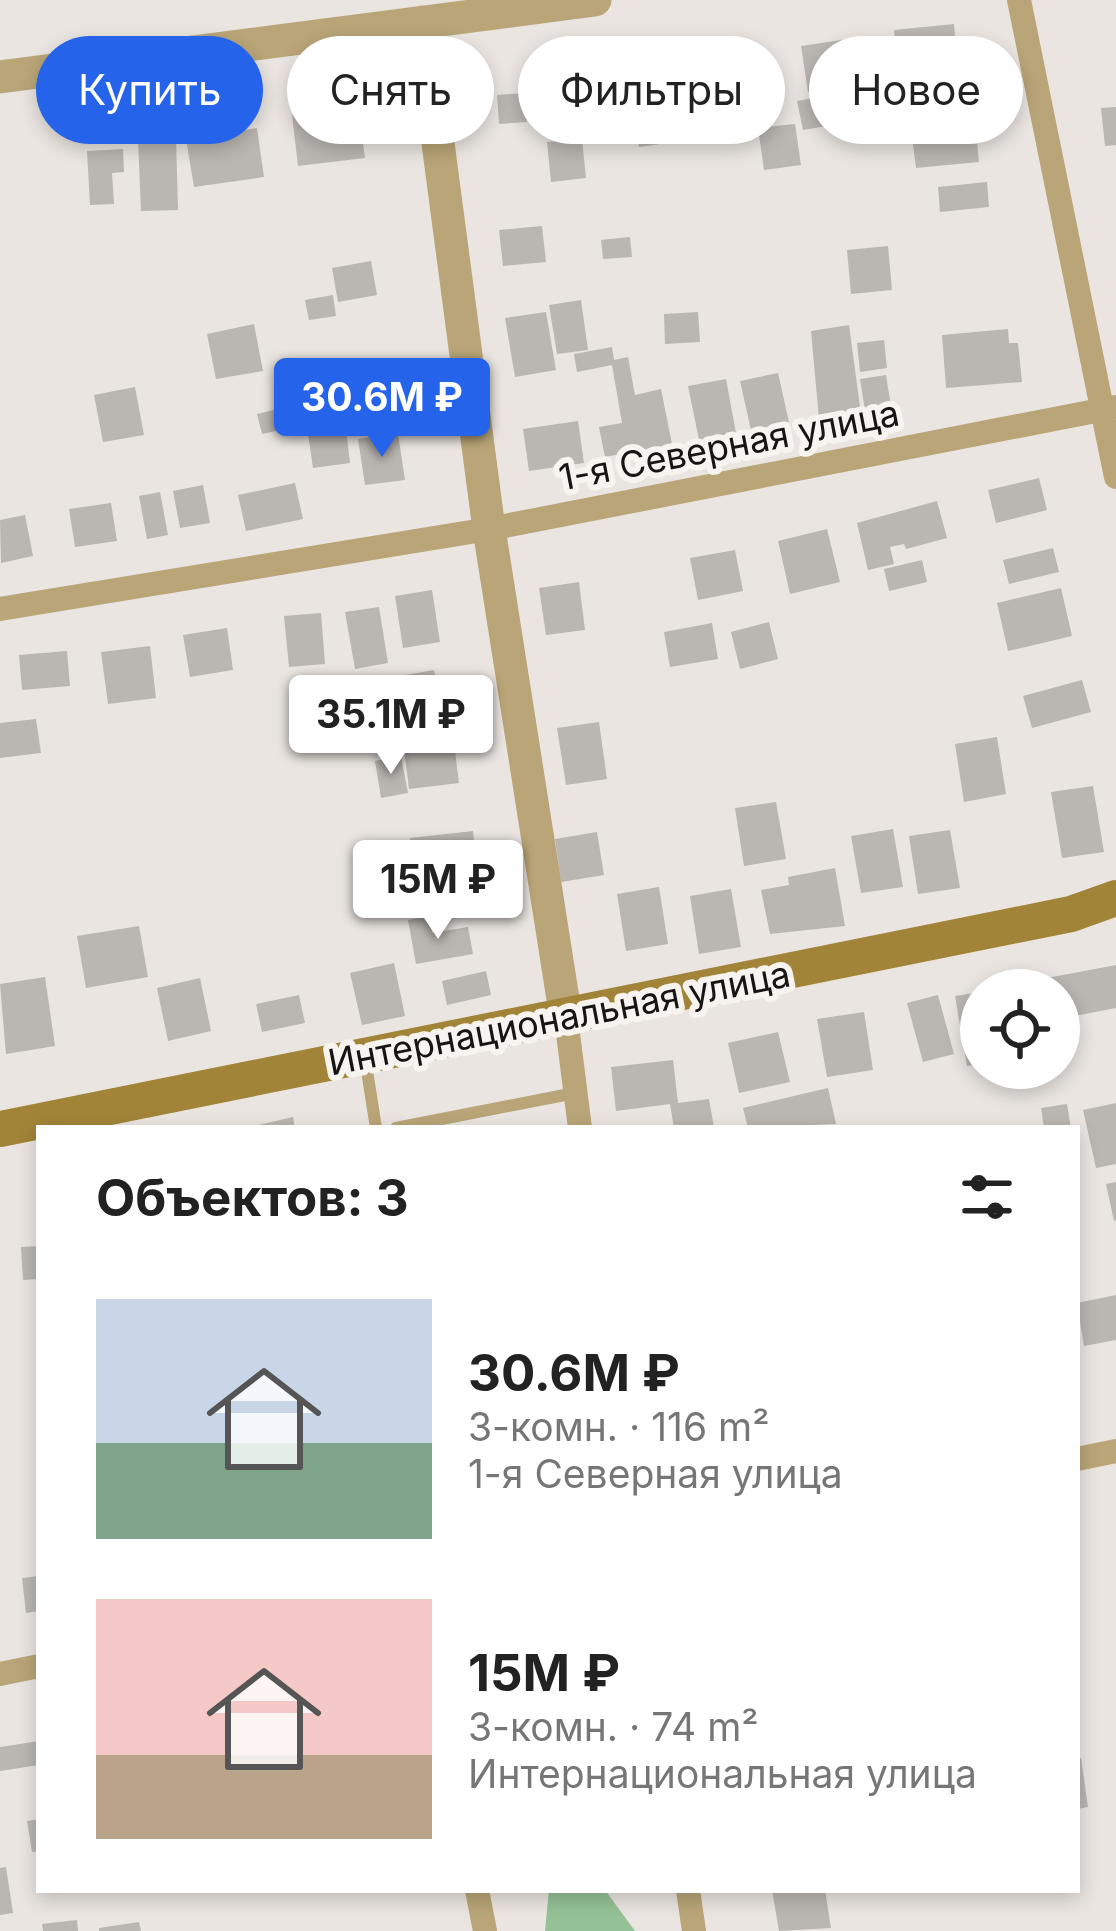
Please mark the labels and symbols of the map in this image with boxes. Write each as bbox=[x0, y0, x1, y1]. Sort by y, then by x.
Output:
pin: 30.6M ₽ bbox=[271, 358, 493, 460]
street label: 1-я Северная улица bbox=[555, 390, 903, 500]
pin: 35.1M ₽ bbox=[280, 675, 502, 777]
pin: 15M ₽ bbox=[354, 840, 522, 942]
street label: Интернациональная улица bbox=[324, 952, 794, 1084]

